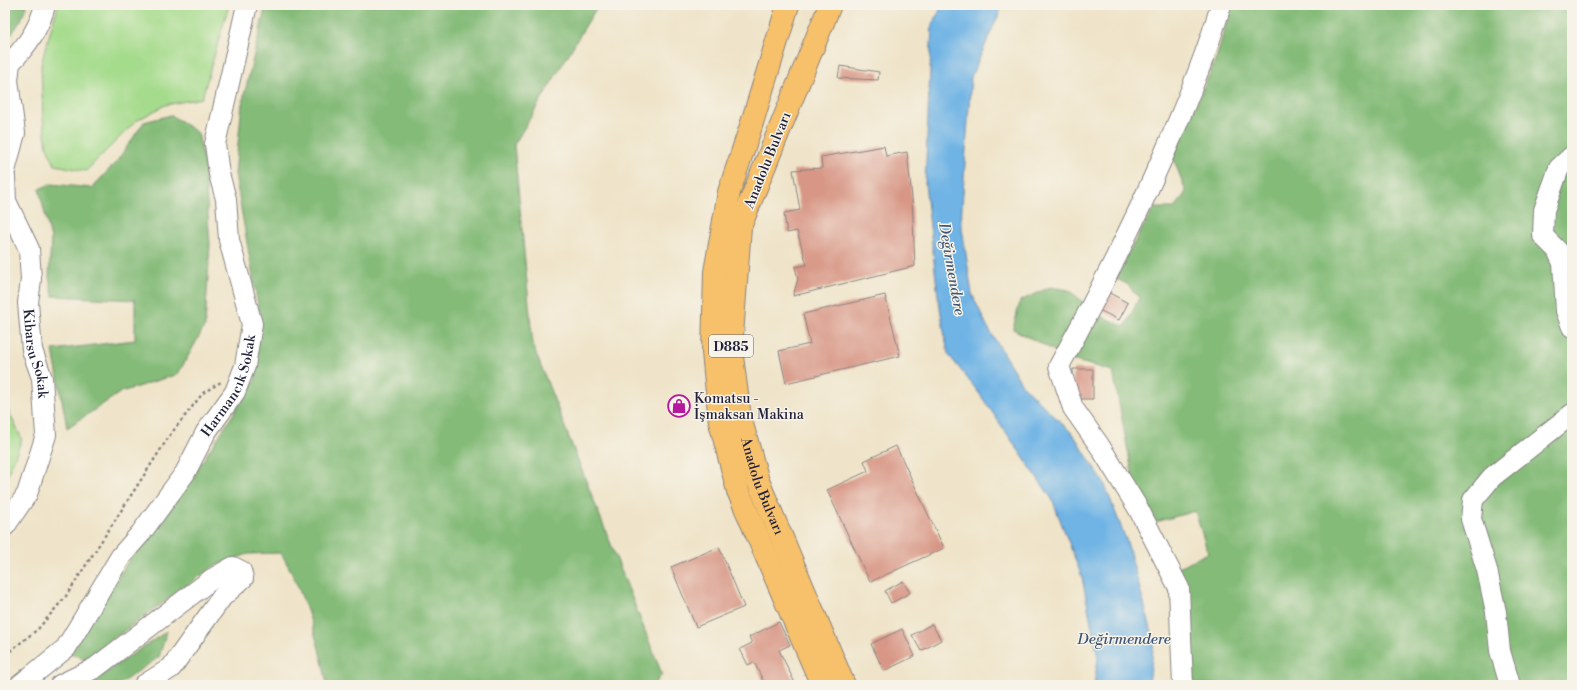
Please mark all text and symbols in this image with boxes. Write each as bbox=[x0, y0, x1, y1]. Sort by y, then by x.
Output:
street label: Anadolu Bulvarı bbox=[740, 109, 796, 212]
water label: Değirmendere bbox=[934, 220, 969, 317]
street label: Kibarsu Sokak bbox=[19, 308, 51, 399]
street label: Harmancık Sokak bbox=[198, 333, 260, 441]
road number: D885 bbox=[709, 335, 753, 357]
place label: Komatsu - İşmaksan Makina bbox=[694, 390, 805, 424]
shop icon: Komatsu - İşmaksan Makina bbox=[666, 393, 692, 419]
street label: Anadolu Bulvarı bbox=[736, 434, 788, 538]
water label: Değirmendere bbox=[1076, 630, 1171, 649]

